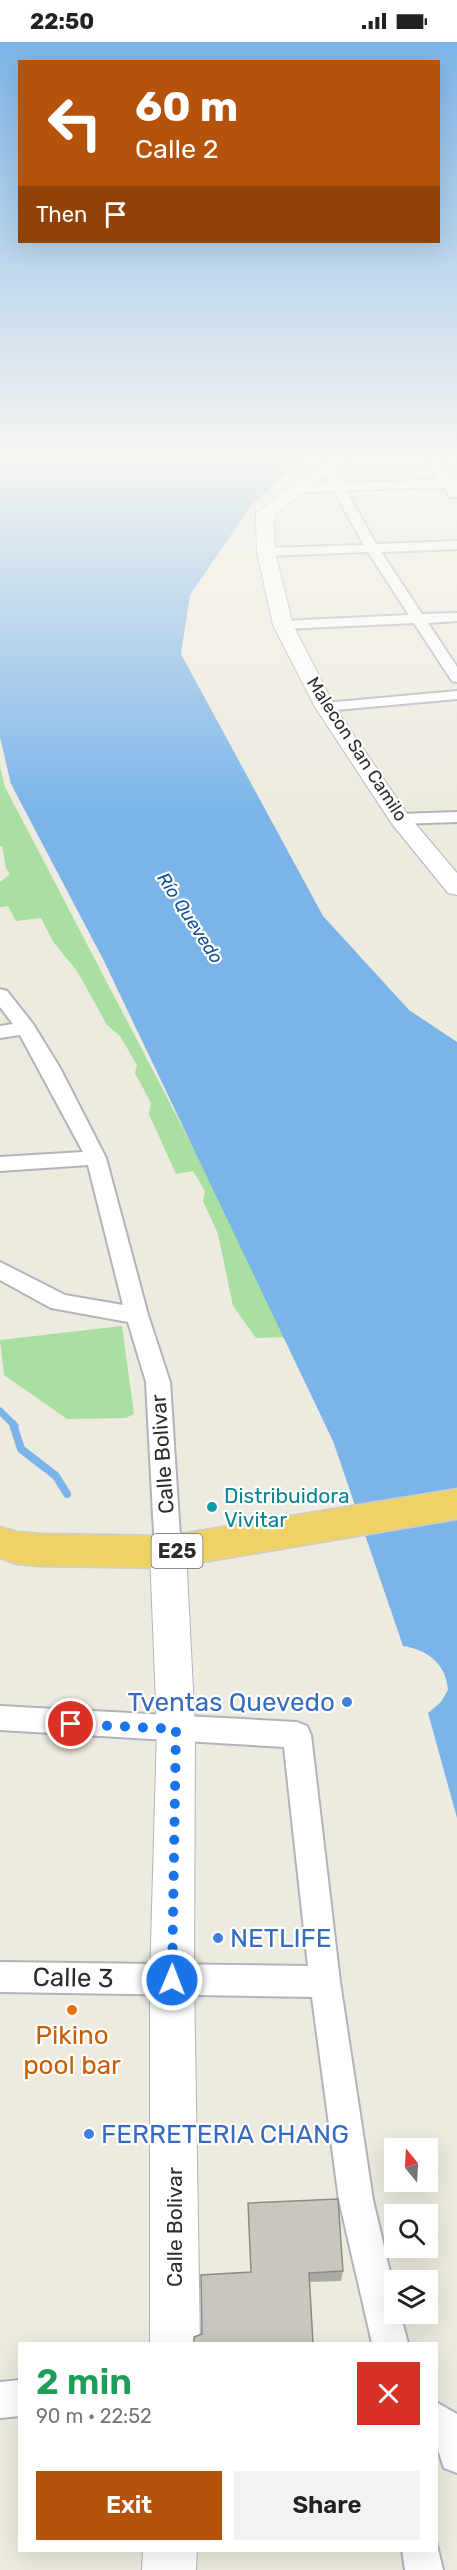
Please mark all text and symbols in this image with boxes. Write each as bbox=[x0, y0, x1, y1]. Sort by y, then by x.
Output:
text: 22:50 bbox=[30, 8, 94, 35]
text: 60 m bbox=[135, 82, 238, 132]
icon: left bbox=[36, 84, 114, 162]
text: Calle 2 bbox=[135, 133, 219, 165]
icon: arrive bbox=[99, 198, 132, 231]
text: Then bbox=[36, 201, 87, 228]
street label: Malecon San Camilo bbox=[302, 673, 412, 825]
water label: Río Quevedo bbox=[152, 868, 228, 968]
street label: Calle Bolivar bbox=[145, 1393, 179, 1515]
place label: Distribuidora Vivitar bbox=[224, 1483, 350, 1532]
marker: Distribuidora Vivitar bbox=[205, 1500, 219, 1514]
road number: E25 bbox=[152, 1534, 202, 1568]
place label: Tventas Quevedo bbox=[128, 1687, 335, 1718]
marker: Tventas Quevedo bbox=[340, 1695, 354, 1709]
pin bbox=[45, 1698, 96, 1749]
icon: arrive bbox=[54, 1707, 87, 1740]
place label: NETLIFE bbox=[230, 1923, 332, 1954]
marker: NETLIFE bbox=[211, 1931, 225, 1945]
position arrow bbox=[140, 1948, 204, 2012]
street label: Calle 3 bbox=[32, 1962, 114, 1994]
marker: Pikino pool bar bbox=[65, 2003, 79, 2017]
place label: Pikino pool bar bbox=[23, 2020, 121, 2081]
place label: FERRETERIA CHANG bbox=[101, 2119, 349, 2150]
marker: FERRETERIA CHANG bbox=[82, 2127, 96, 2141]
north arrow bbox=[384, 2138, 438, 2192]
map controls bbox=[384, 2138, 438, 2324]
street label: Calle Bolivar bbox=[162, 2167, 187, 2287]
button: search bbox=[384, 2204, 438, 2258]
button: layers bbox=[384, 2270, 438, 2324]
text: 2 min bbox=[36, 2360, 132, 2403]
button: close bbox=[357, 2362, 420, 2425]
text: 90 m · 22:52 bbox=[36, 2404, 152, 2428]
button: Exit bbox=[36, 2471, 222, 2540]
button: Share bbox=[234, 2471, 420, 2540]

